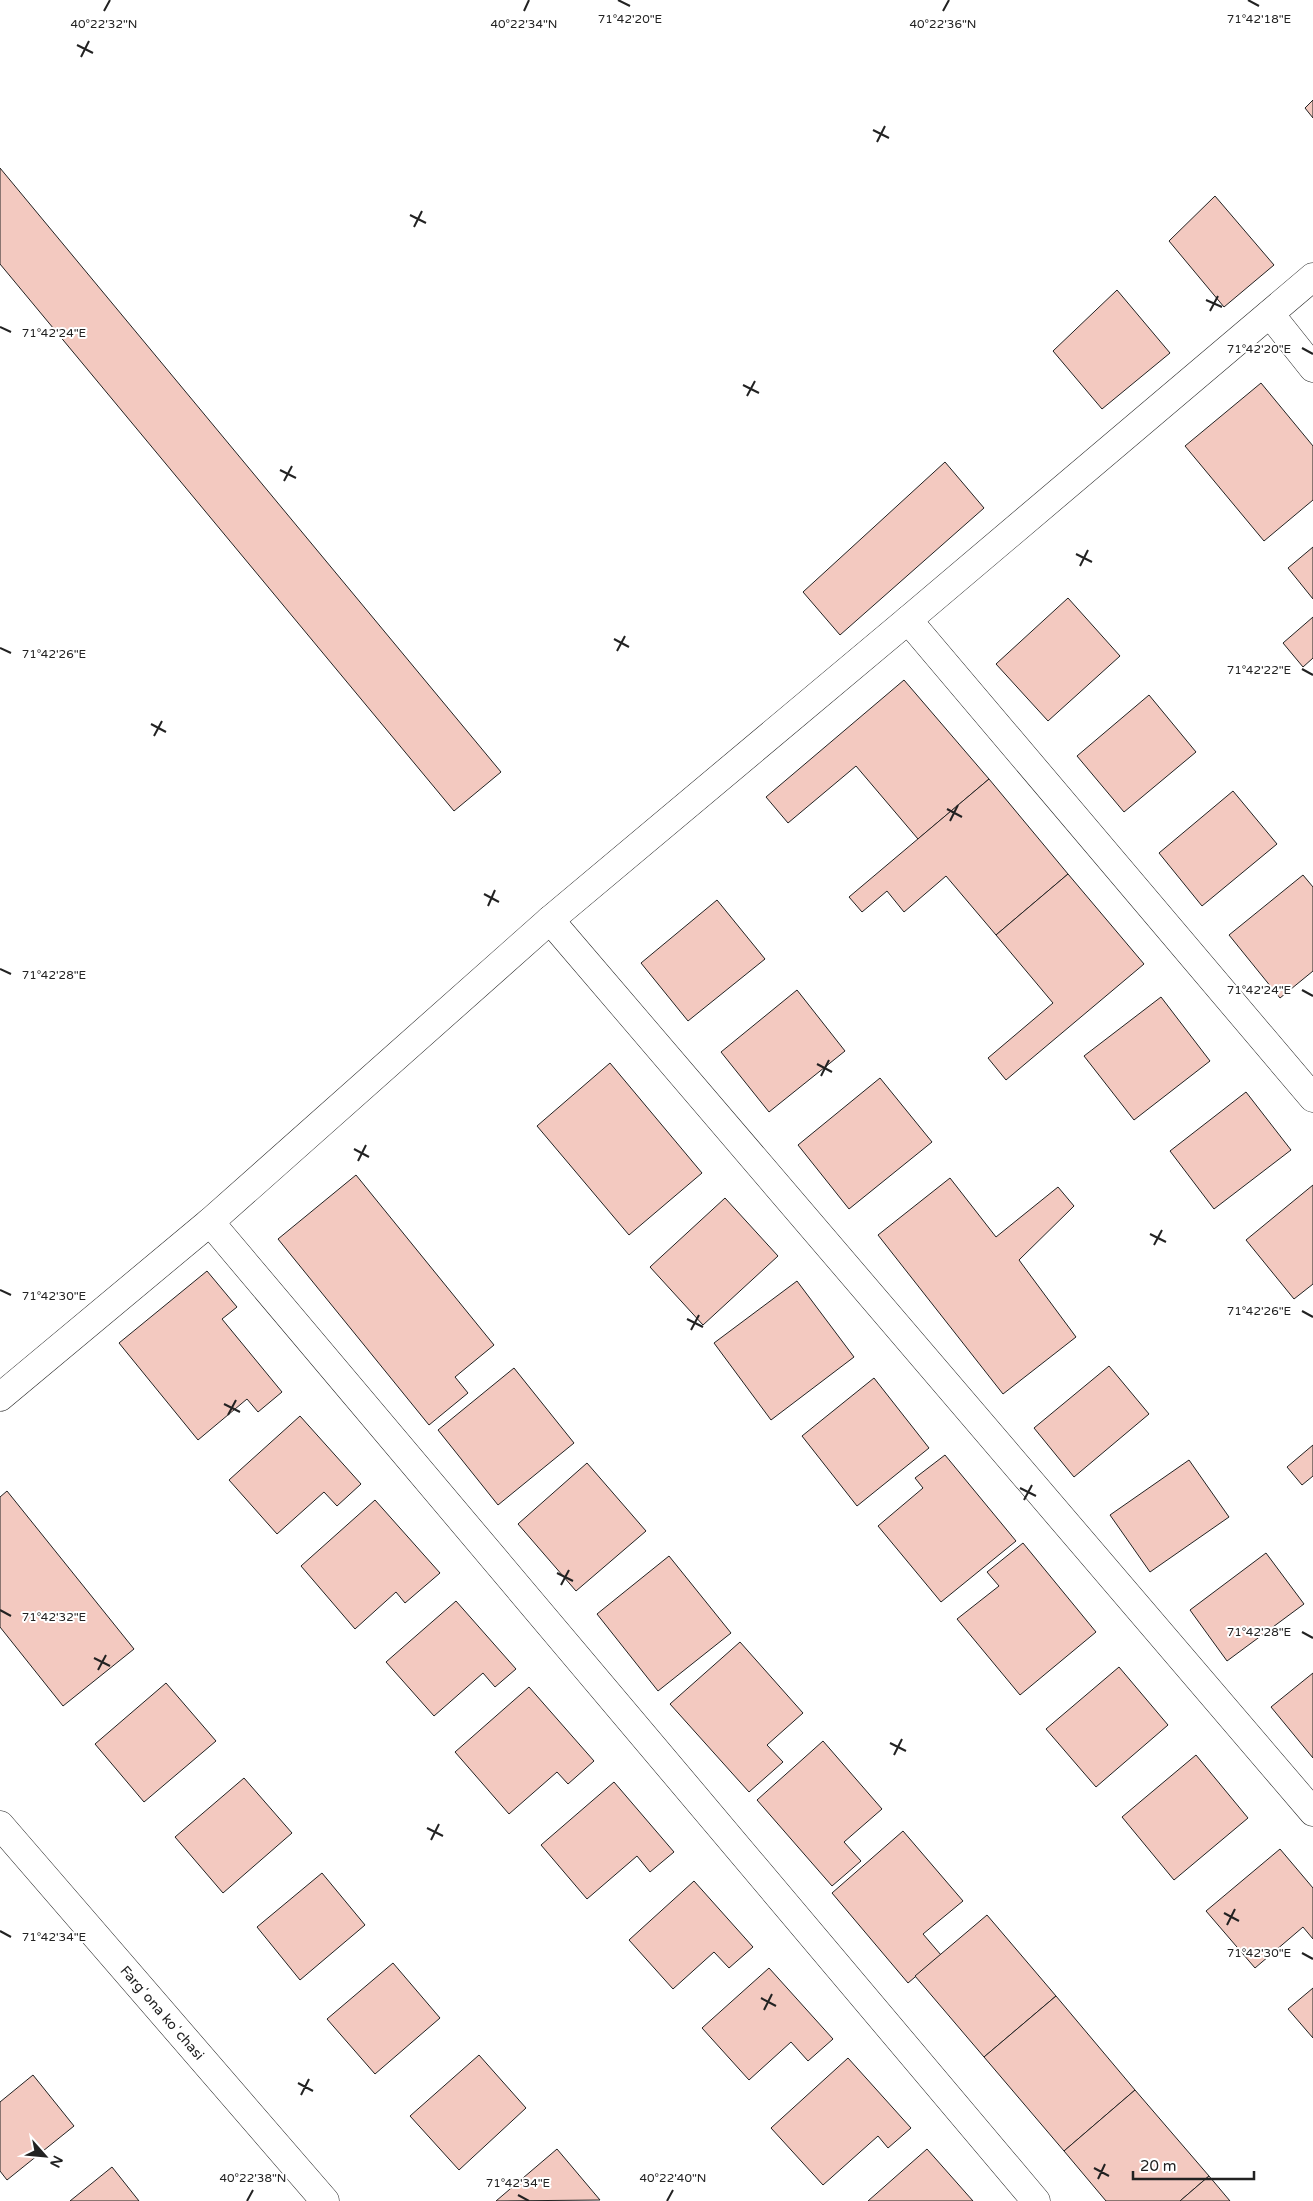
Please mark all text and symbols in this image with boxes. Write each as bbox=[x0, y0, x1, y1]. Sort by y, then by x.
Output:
text: 71°42'20"E bbox=[598, 12, 663, 26]
text: 71°42'18"E bbox=[1227, 12, 1292, 26]
text: 40°22'32"N bbox=[71, 17, 138, 31]
text: 40°22'34"N bbox=[491, 17, 558, 31]
text: 40°22'36"N bbox=[910, 17, 977, 31]
text: 71°42'24"E bbox=[22, 326, 87, 340]
text: 71°42'20"E bbox=[1227, 342, 1292, 356]
text: 71°42'26"E bbox=[22, 647, 87, 661]
text: 71°42'22"E bbox=[1227, 663, 1292, 677]
text: 71°42'28"E bbox=[22, 968, 87, 982]
text: 71°42'24"E bbox=[1227, 983, 1292, 997]
text: 71°42'30"E bbox=[22, 1289, 87, 1303]
text: 71°42'26"E bbox=[1227, 1304, 1292, 1318]
text: 71°42'32"E bbox=[22, 1610, 87, 1624]
text: 71°42'28"E bbox=[1227, 1625, 1292, 1639]
text: 71°42'34"E bbox=[22, 1930, 87, 1944]
text: 71°42'30"E bbox=[1227, 1946, 1292, 1960]
street label: Fargʻona koʻchasi bbox=[117, 1962, 207, 2064]
north arrow bbox=[20, 2131, 70, 2181]
scale bar bbox=[1133, 2148, 1254, 2180]
text: N bbox=[46, 2153, 66, 2171]
text: 20 m bbox=[1140, 2157, 1177, 2175]
text: 40°22'38"N bbox=[220, 2171, 287, 2185]
text: 40°22'40"N bbox=[640, 2171, 707, 2185]
text: 71°42'34"E bbox=[486, 2176, 551, 2190]

